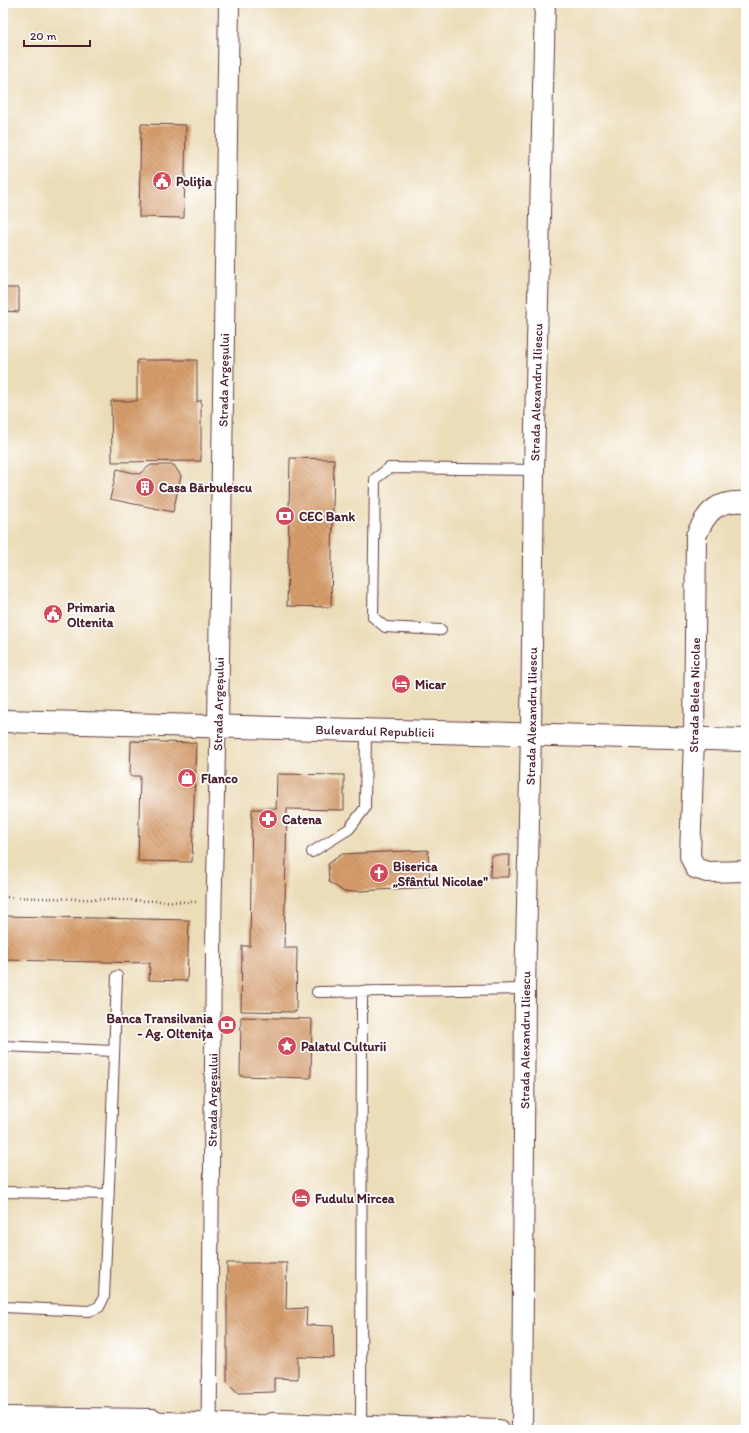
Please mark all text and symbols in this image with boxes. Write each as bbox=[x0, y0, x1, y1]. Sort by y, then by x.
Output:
scale bar bbox=[24, 22, 90, 48]
text: 20 m bbox=[30, 29, 57, 43]
public building icon: Poliția bbox=[151, 170, 173, 192]
place label: Poliția bbox=[176, 174, 212, 190]
street label: Strada Alexandru Iliescu bbox=[527, 323, 545, 461]
street label: Strada Argeșului bbox=[216, 333, 232, 427]
building icon: Casa Bărbulescu bbox=[134, 476, 156, 498]
place label: Casa Bărbulescu bbox=[159, 480, 253, 495]
bank icon: CEC Bank bbox=[274, 505, 296, 527]
place label: CEC Bank bbox=[299, 509, 355, 524]
place label: Primaria Oltenita bbox=[67, 600, 115, 630]
public building icon: Primaria Oltenita bbox=[42, 603, 64, 625]
street label: Strada Belea Nicolae bbox=[686, 637, 703, 753]
street label: Strada Alexandru Iliescu bbox=[523, 647, 540, 785]
street label: Strada Argeșului bbox=[210, 657, 227, 751]
hotel icon: Micar bbox=[390, 673, 412, 695]
place label: Micar bbox=[415, 677, 447, 692]
street label: Bulevardul Republicii bbox=[315, 722, 435, 740]
shop icon: Flanco bbox=[176, 767, 198, 789]
place label: Flanco bbox=[201, 771, 238, 786]
pharmacy icon: Catena bbox=[257, 808, 279, 830]
place label: Catena bbox=[282, 812, 322, 827]
place label: Biserica „Sfântul Nicolae" bbox=[393, 859, 488, 889]
church icon: Biserica „Sfântul Nicolae" bbox=[368, 862, 390, 884]
street label: Strada Alexandru Iliescu bbox=[517, 971, 533, 1109]
place label: Banca Transilvania - Ag. Oltenița bbox=[106, 1011, 213, 1042]
bank icon: Banca Transilvania - Ag. Oltenița bbox=[216, 1014, 238, 1036]
place icon: Palatul Culturii bbox=[276, 1035, 298, 1057]
place label: Palatul Culturii bbox=[301, 1039, 386, 1054]
street label: Strada Argeșului bbox=[205, 1053, 221, 1147]
hotel icon: Fudulu Mircea bbox=[290, 1187, 312, 1209]
place label: Fudulu Mircea bbox=[315, 1191, 395, 1206]

